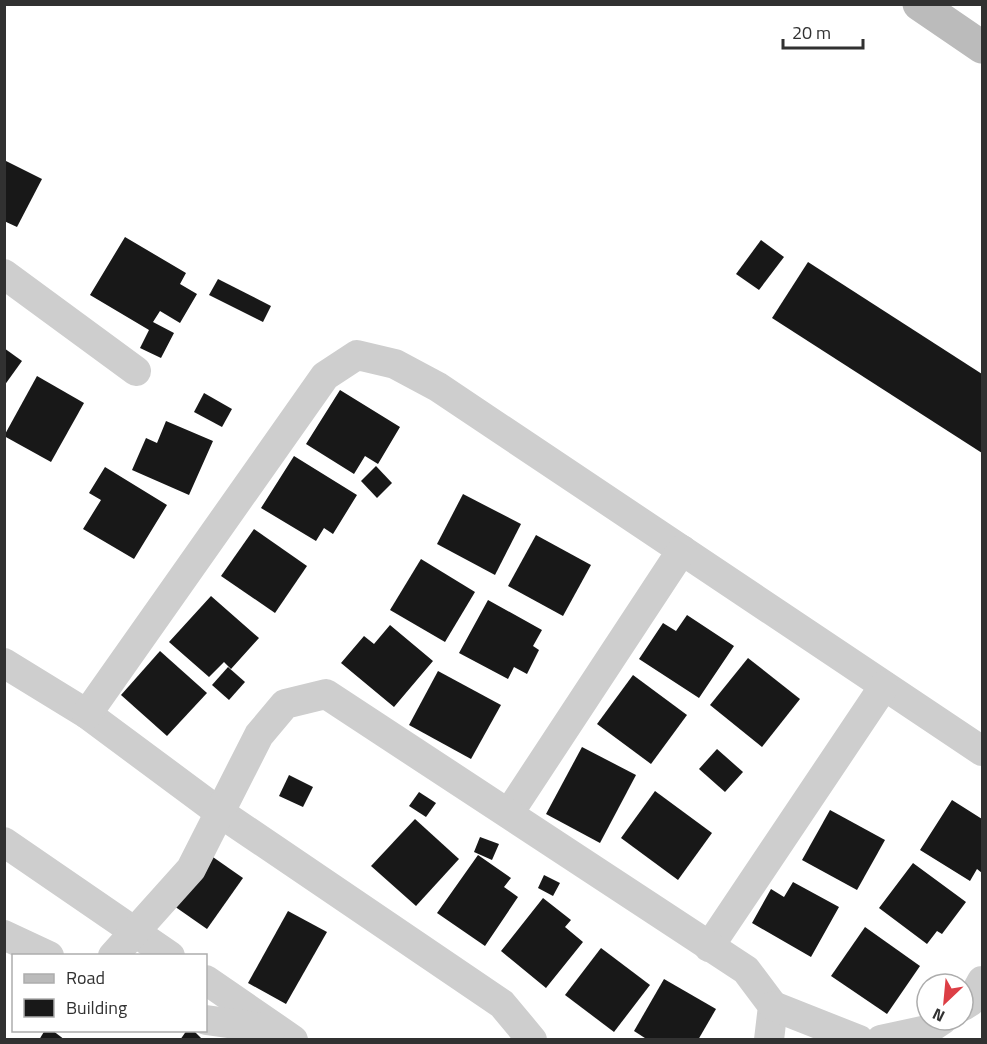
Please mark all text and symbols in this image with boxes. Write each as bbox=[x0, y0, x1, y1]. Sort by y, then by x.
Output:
scale bar bbox=[783, 12, 862, 50]
text: 20 m bbox=[792, 19, 831, 46]
legend bbox=[12, 954, 207, 1032]
text: Road bbox=[66, 964, 105, 991]
north arrow bbox=[915, 972, 975, 1032]
text: Building bbox=[66, 994, 127, 1021]
text: N bbox=[928, 1002, 949, 1029]

